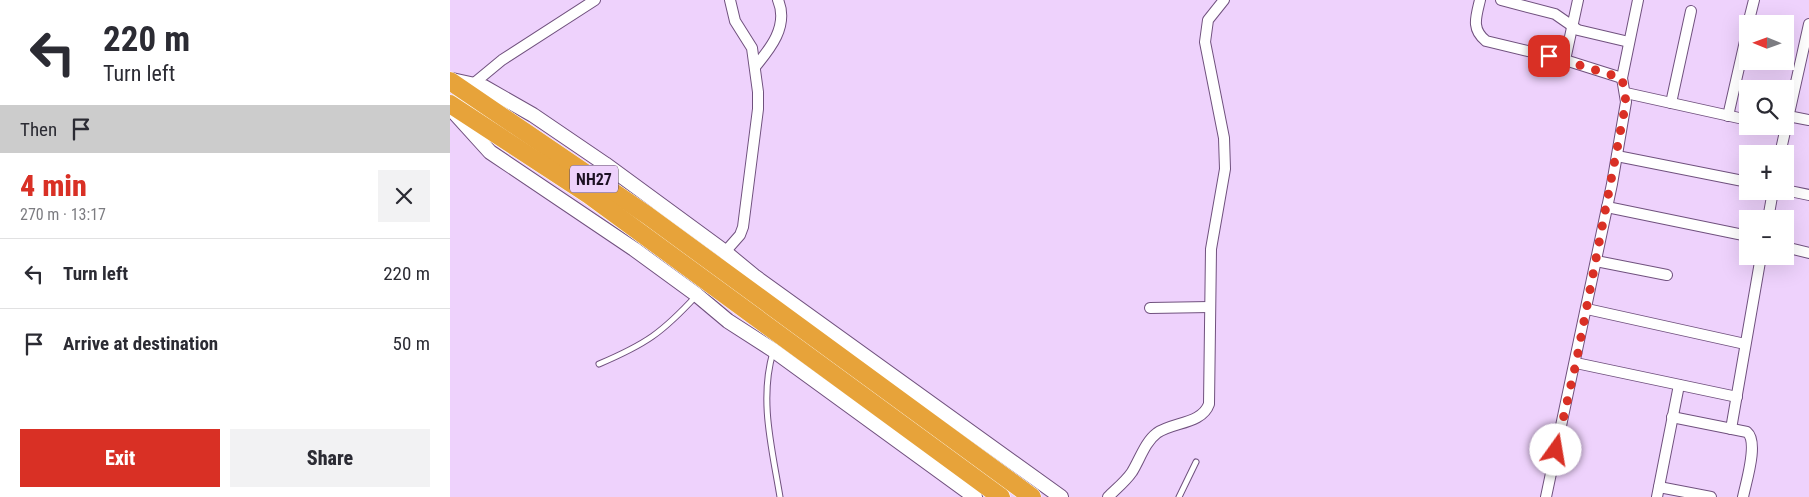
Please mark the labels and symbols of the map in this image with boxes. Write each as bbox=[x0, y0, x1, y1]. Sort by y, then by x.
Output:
north arrow bbox=[1739, 15, 1794, 70]
pin bbox=[1528, 35, 1570, 77]
road number: NH27 bbox=[570, 165, 618, 192]
position arrow bbox=[1529, 423, 1581, 475]

